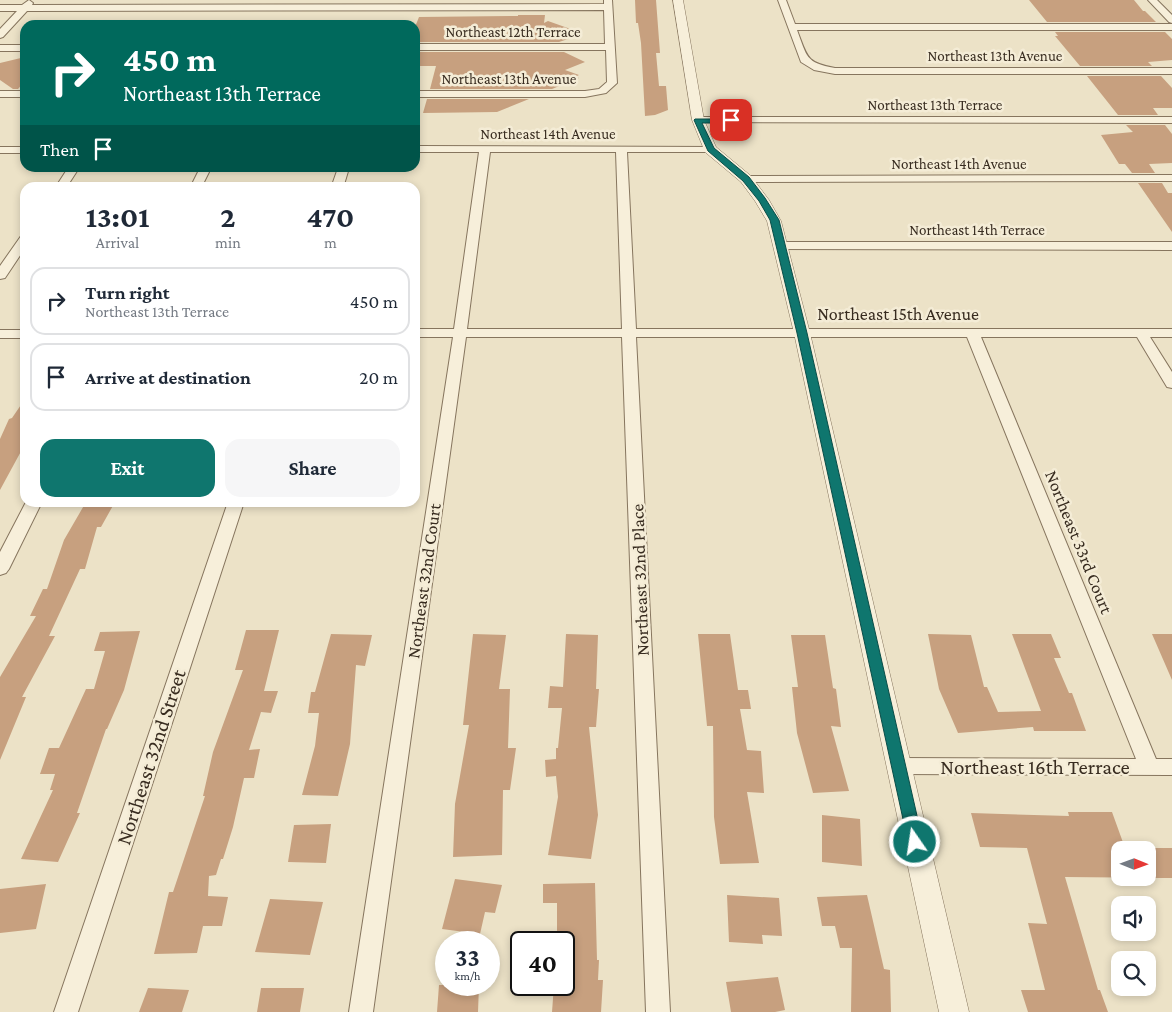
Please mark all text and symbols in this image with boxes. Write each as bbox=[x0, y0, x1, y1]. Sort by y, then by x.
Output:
street label: Northeast 12th Terrace bbox=[446, 24, 581, 40]
icon: right bbox=[40, 40, 105, 105]
text: 450 m bbox=[123, 40, 216, 79]
street label: Northeast 13th Avenue bbox=[928, 48, 1063, 64]
street label: Northeast 13th Avenue bbox=[442, 71, 577, 87]
text: Northeast 13th Terrace bbox=[123, 81, 321, 106]
street label: Northeast 13th Terrace bbox=[868, 97, 1003, 113]
pin bbox=[710, 99, 752, 141]
icon: arrive bbox=[717, 106, 745, 134]
street label: Northeast 14th Avenue bbox=[480, 126, 616, 142]
icon: arrive bbox=[89, 135, 117, 163]
text: Then bbox=[40, 139, 79, 160]
street label: Northeast 14th Avenue bbox=[891, 156, 1027, 172]
text: 13:01 bbox=[86, 200, 149, 233]
text: 2 bbox=[220, 200, 236, 233]
text: 470 bbox=[306, 200, 354, 233]
street label: Northeast 14th Terrace bbox=[909, 222, 1045, 238]
text: Arrival bbox=[96, 234, 139, 251]
text: min bbox=[215, 234, 241, 251]
text: m bbox=[324, 234, 337, 251]
text: Turn right bbox=[85, 282, 170, 303]
icon: right bbox=[42, 287, 70, 315]
text: 450 m bbox=[350, 291, 398, 312]
text: Northeast 13th Terrace bbox=[85, 303, 229, 320]
street label: Northeast 15th Avenue bbox=[817, 304, 979, 324]
icon: arrive bbox=[42, 363, 70, 391]
text: Arrive at destination bbox=[85, 367, 251, 388]
text: 20 m bbox=[359, 367, 398, 388]
button: Exit bbox=[40, 439, 215, 497]
button: Share bbox=[225, 439, 400, 497]
street label: Northeast 33rd Court bbox=[1041, 468, 1117, 617]
street label: Northeast 32nd Court bbox=[403, 501, 445, 660]
street label: Northeast 32nd Place bbox=[627, 503, 653, 656]
street label: Northeast 32nd Street bbox=[111, 665, 191, 848]
street label: Northeast 16th Terrace bbox=[940, 755, 1130, 779]
position arrow bbox=[888, 815, 940, 867]
north arrow bbox=[1111, 841, 1156, 886]
map controls bbox=[1111, 841, 1156, 996]
button: sound bbox=[1111, 896, 1156, 941]
speed limit sign: 40 bbox=[510, 931, 575, 996]
text: 33 bbox=[455, 944, 480, 971]
button: search bbox=[1111, 951, 1156, 996]
text: km/h bbox=[455, 969, 480, 983]

